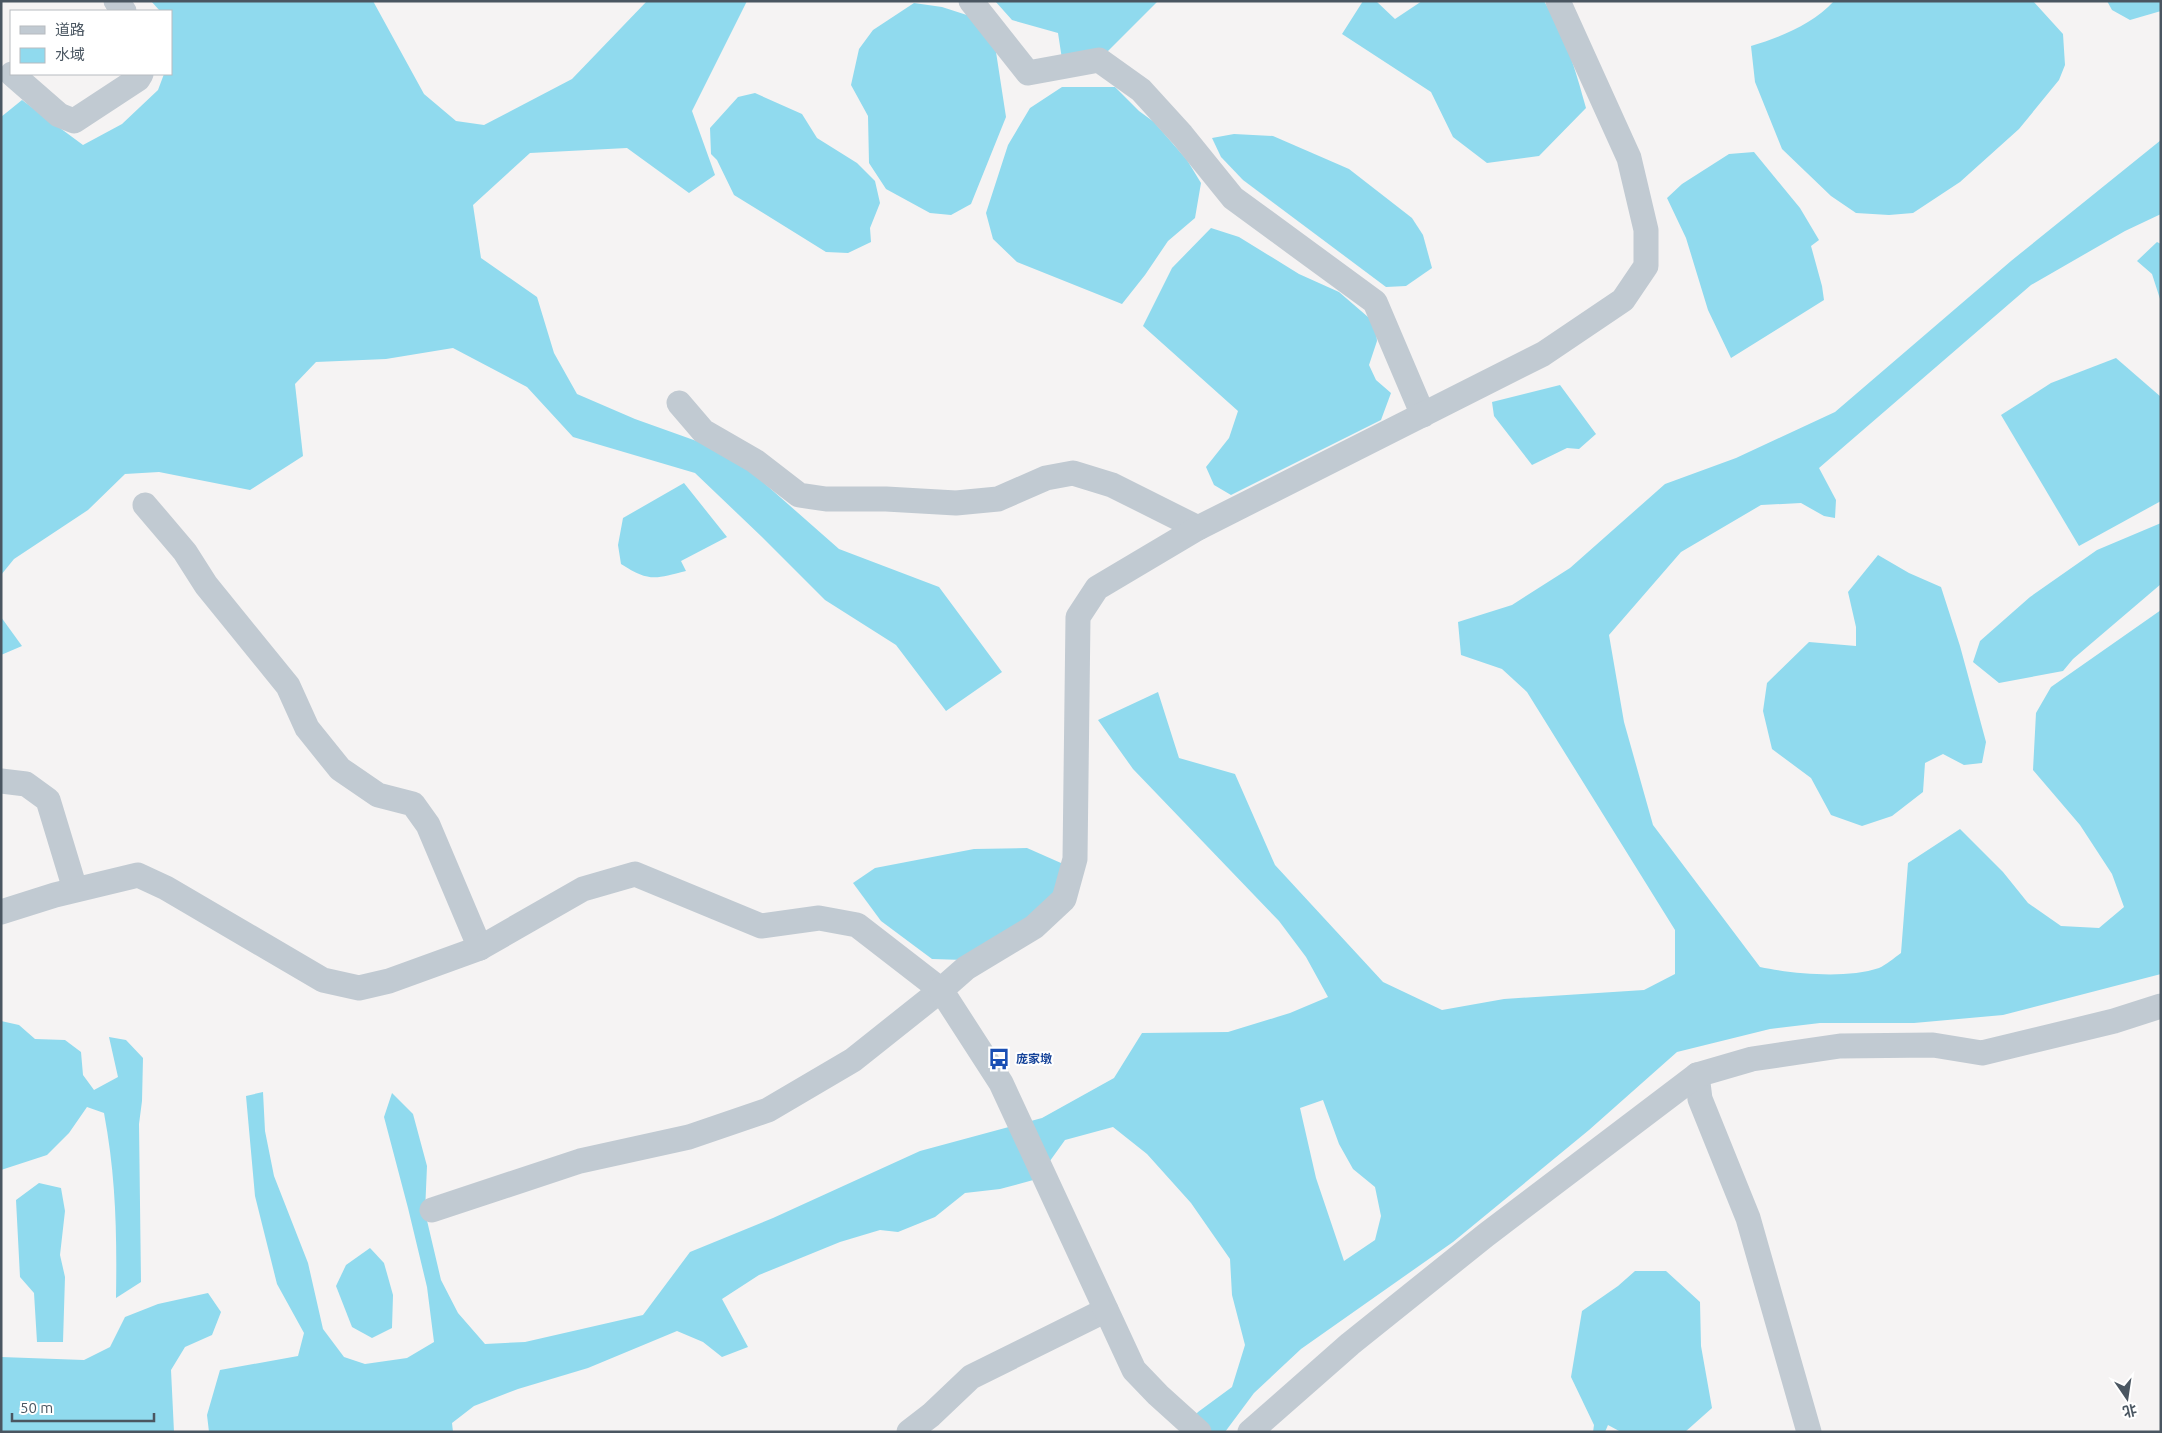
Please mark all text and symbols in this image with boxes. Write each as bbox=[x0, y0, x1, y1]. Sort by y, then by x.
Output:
legend bbox=[10, 10, 172, 75]
text: 道路 bbox=[55, 21, 85, 38]
text: 水域 bbox=[55, 46, 85, 63]
bus stop icon: 庞家墩 bbox=[986, 1046, 1012, 1072]
place label: 庞家墩 bbox=[1016, 1052, 1052, 1065]
north arrow bbox=[2102, 1373, 2152, 1423]
scale bar bbox=[12, 1390, 155, 1422]
text: 50 m bbox=[20, 1399, 53, 1416]
text: 北 bbox=[2121, 1401, 2139, 1420]

